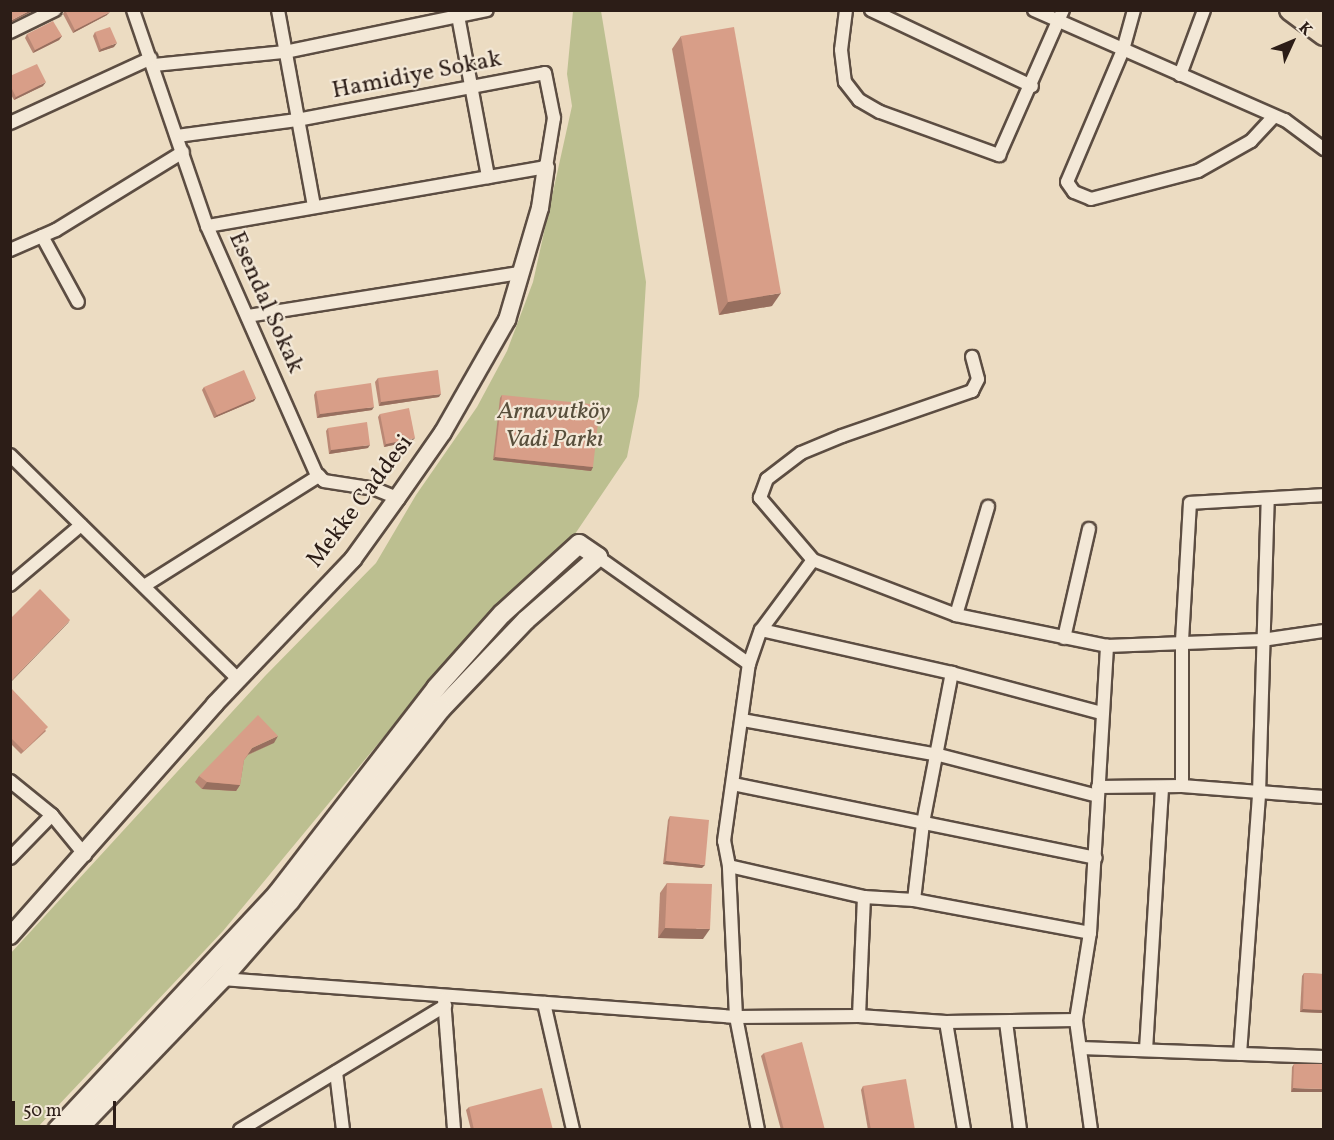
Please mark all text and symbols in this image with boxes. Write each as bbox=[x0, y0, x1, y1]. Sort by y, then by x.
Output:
north arrow bbox=[1262, 12, 1322, 72]
text: K bbox=[1293, 18, 1317, 41]
street label: Hamidiye Sokak bbox=[330, 45, 504, 107]
street label: Esendal Sokak bbox=[221, 228, 309, 378]
park label: Arnavutköy Vadi Parkı bbox=[498, 399, 610, 455]
street label: Mekke Caddesi bbox=[302, 430, 420, 574]
scale bar bbox=[15, 1089, 118, 1127]
text: 50 m bbox=[23, 1099, 62, 1124]

